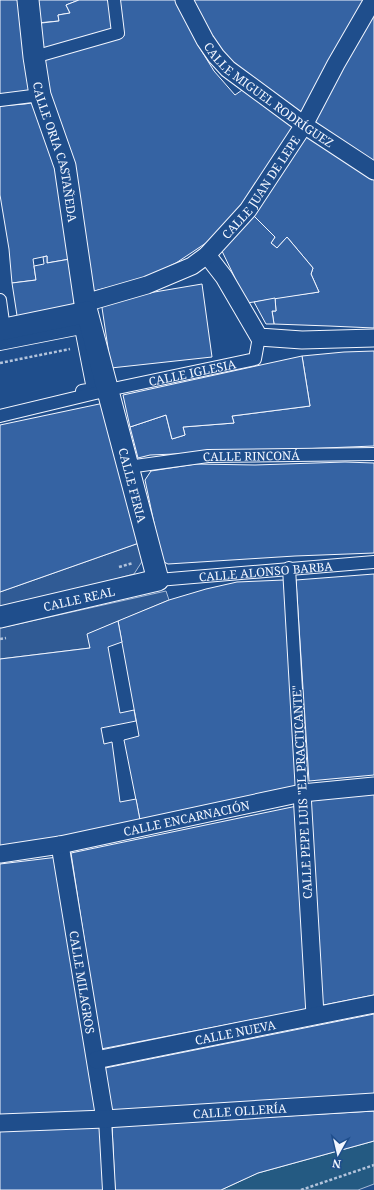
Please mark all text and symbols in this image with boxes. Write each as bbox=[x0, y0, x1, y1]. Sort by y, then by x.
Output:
street label: CALLE MIGUEL RODRÍGUEZ bbox=[200, 38, 337, 151]
street label: CALLE ORIA CASTAÑEDA bbox=[30, 81, 82, 224]
street label: CALLE JUAN DE LEPE bbox=[217, 132, 303, 242]
street label: CALLE IGLESIA bbox=[147, 355, 238, 390]
street label: CALLE FERIA bbox=[115, 446, 151, 525]
street label: CALLE RINCONÁ bbox=[202, 446, 300, 465]
street label: CALLE ALONSO BARBA bbox=[198, 557, 334, 585]
street label: CALLE REAL bbox=[42, 583, 116, 615]
street label: CALLE PEPE LUIS "EL PRACTICANTE" bbox=[288, 684, 316, 899]
street label: CALLE ENCARNACIÓN bbox=[122, 796, 251, 840]
street label: CALLE MILAGROS bbox=[66, 929, 99, 1035]
street label: CALLE NUEVA bbox=[193, 1015, 278, 1048]
street label: CALLE OLLERÍA bbox=[192, 1099, 287, 1122]
north arrow bbox=[318, 1134, 358, 1174]
text: N bbox=[331, 1156, 342, 1172]

